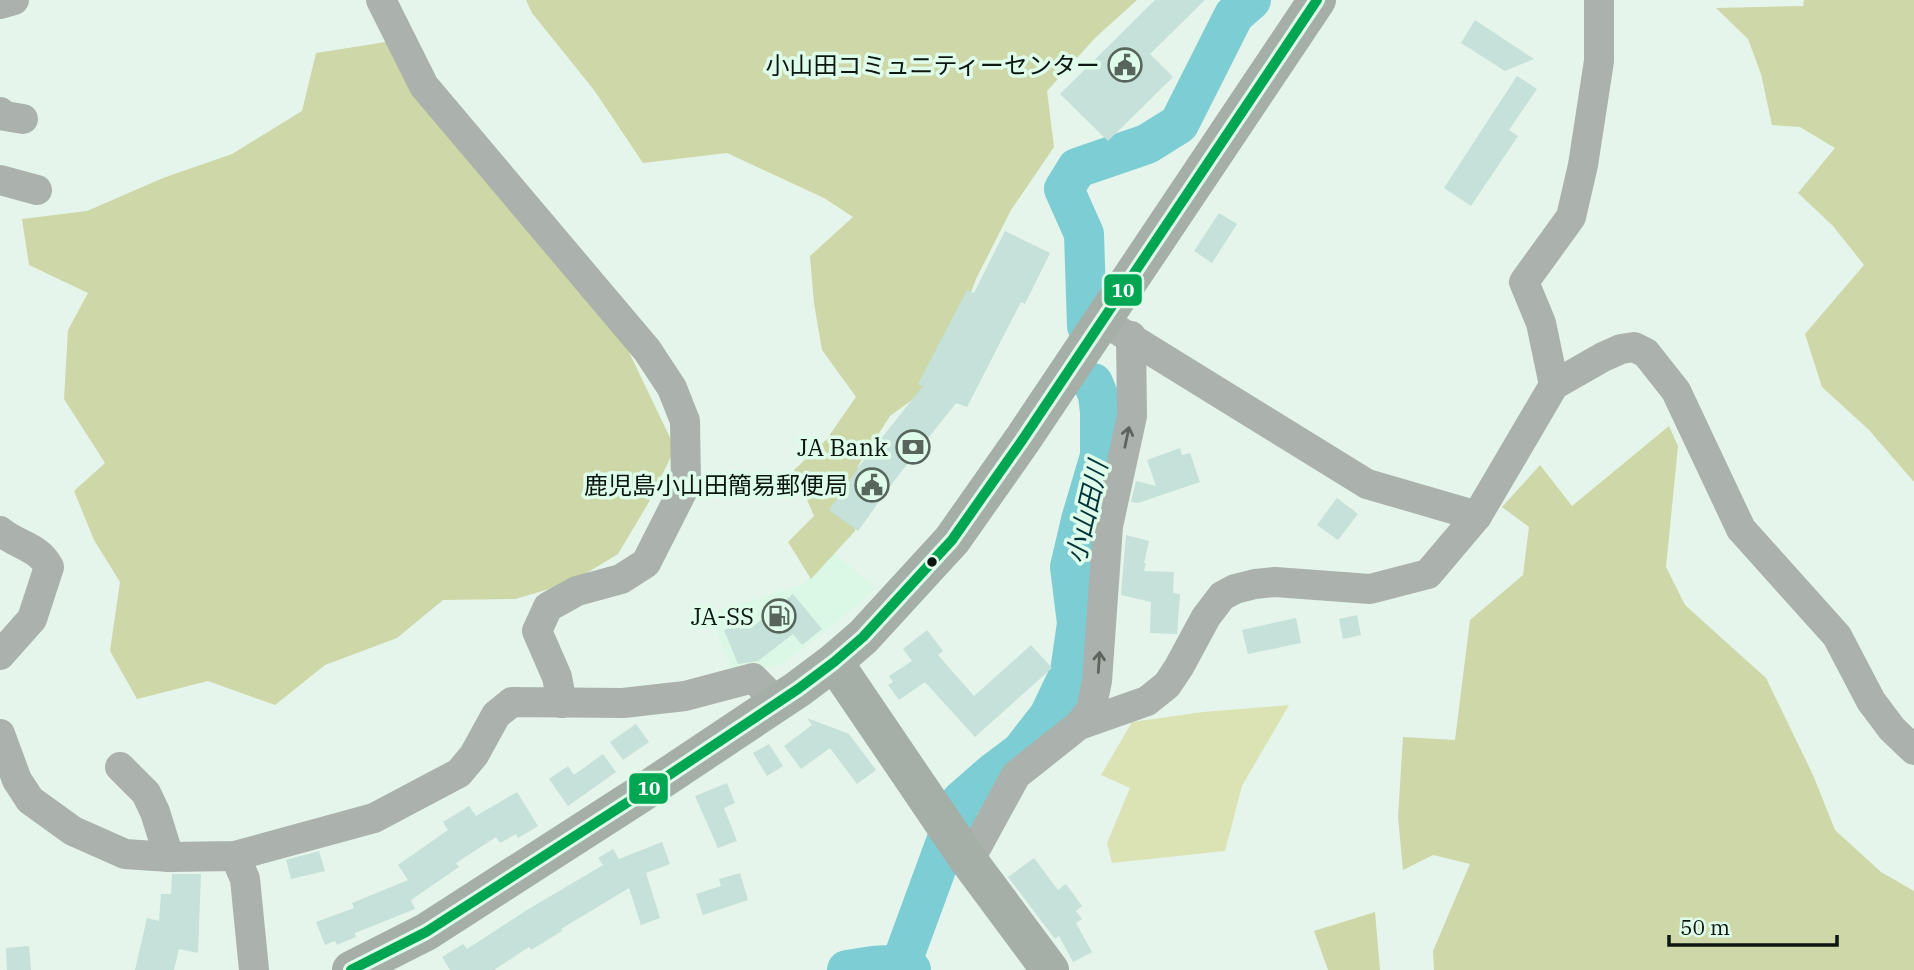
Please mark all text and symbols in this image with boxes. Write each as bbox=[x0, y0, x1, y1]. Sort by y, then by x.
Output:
public building icon: 小山田コミュニティーセンター bbox=[1106, 46, 1144, 84]
place label: 小山田コミュニティーセンター bbox=[765, 49, 1100, 81]
line badge: 10 bbox=[1103, 273, 1143, 307]
text: 10 bbox=[1112, 278, 1134, 302]
one-way arrow bbox=[1121, 426, 1135, 449]
bank icon: JA Bank bbox=[894, 428, 932, 466]
place label: JA Bank bbox=[797, 431, 888, 463]
water label: 小山田川 bbox=[1058, 455, 1115, 566]
public building icon: 鹿児島小山田簡易郵便局 bbox=[853, 466, 891, 504]
place label: 鹿児島小山田簡易郵便局 bbox=[584, 469, 848, 501]
unlabelled marker bbox=[925, 555, 939, 569]
fuel station icon: JA-SS bbox=[760, 597, 798, 635]
place label: JA-SS bbox=[691, 600, 754, 632]
one-way arrow bbox=[1093, 651, 1106, 674]
line badge: 10 bbox=[628, 772, 669, 805]
text: 10 bbox=[638, 776, 660, 800]
scale bar bbox=[1669, 904, 1837, 948]
text: 50 m bbox=[1680, 913, 1730, 941]

